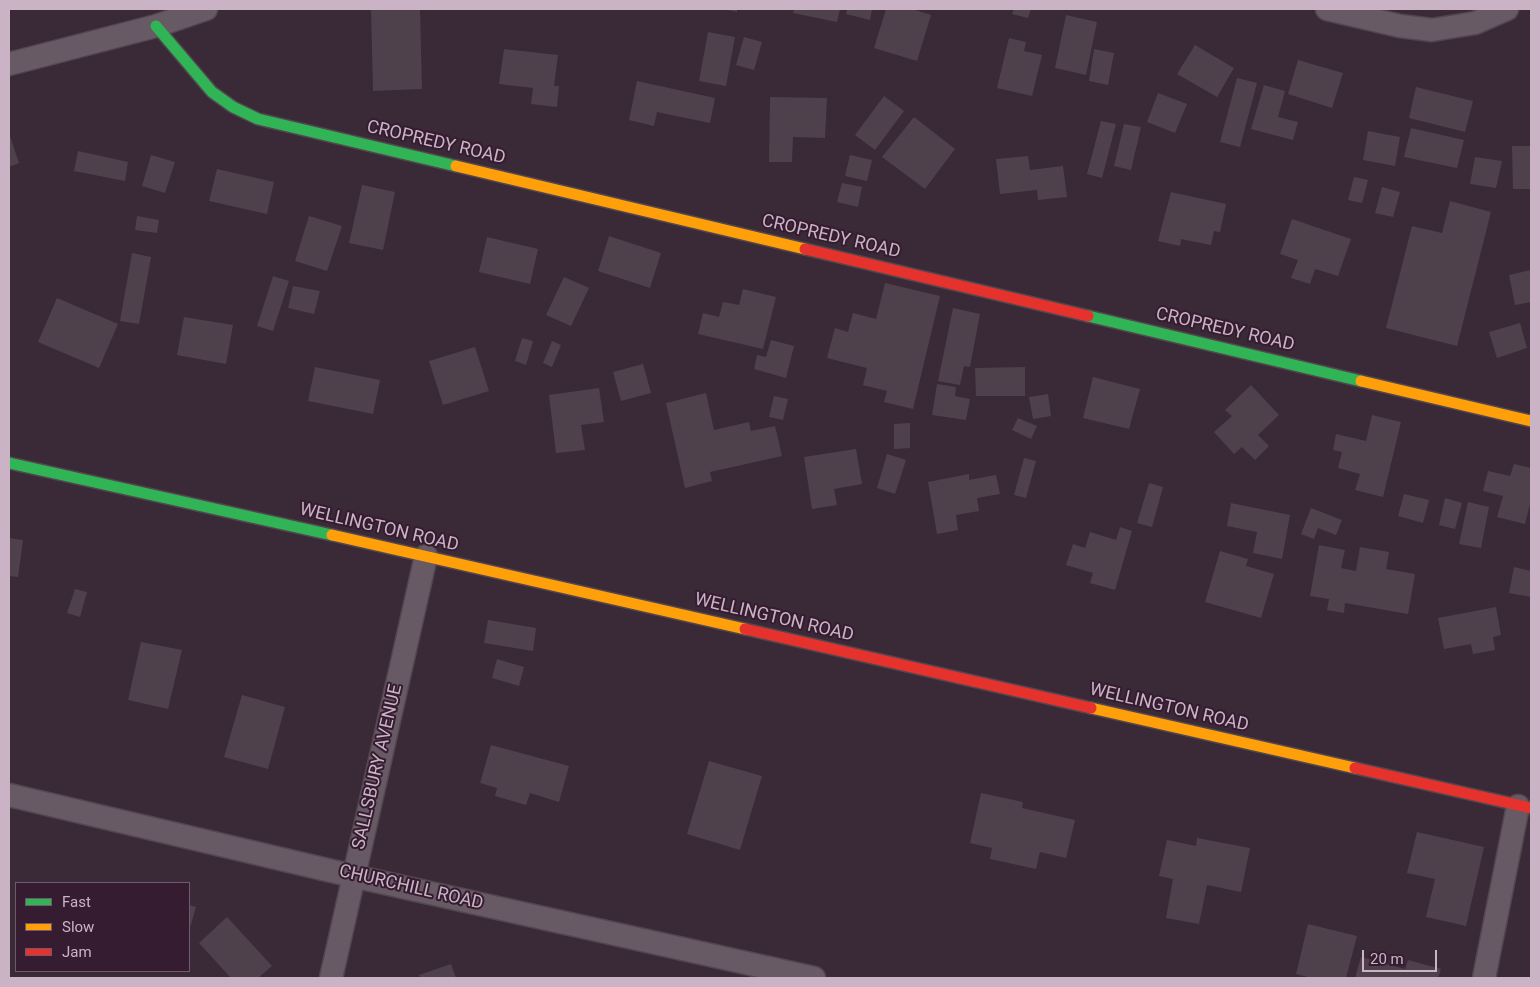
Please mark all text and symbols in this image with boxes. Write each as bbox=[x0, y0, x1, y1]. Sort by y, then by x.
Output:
street label: CROPREDY ROAD bbox=[365, 117, 507, 169]
street label: CROPREDY ROAD bbox=[760, 211, 902, 263]
street label: CROPREDY ROAD bbox=[1154, 304, 1296, 356]
street label: WELLINGTON ROAD bbox=[297, 499, 461, 557]
street label: WELLINGTON ROAD bbox=[692, 589, 856, 647]
street label: WELLINGTON ROAD bbox=[1087, 679, 1251, 737]
street label: SALLSBURY AVENUE bbox=[348, 682, 408, 852]
street label: CHURCHILL ROAD bbox=[337, 861, 485, 915]
legend bbox=[15, 882, 190, 972]
text: Fast bbox=[62, 893, 91, 911]
text: Slow bbox=[62, 918, 94, 936]
scale bar bbox=[1365, 940, 1440, 972]
text: Jam bbox=[62, 943, 92, 961]
text: 20 m bbox=[1370, 950, 1404, 968]

